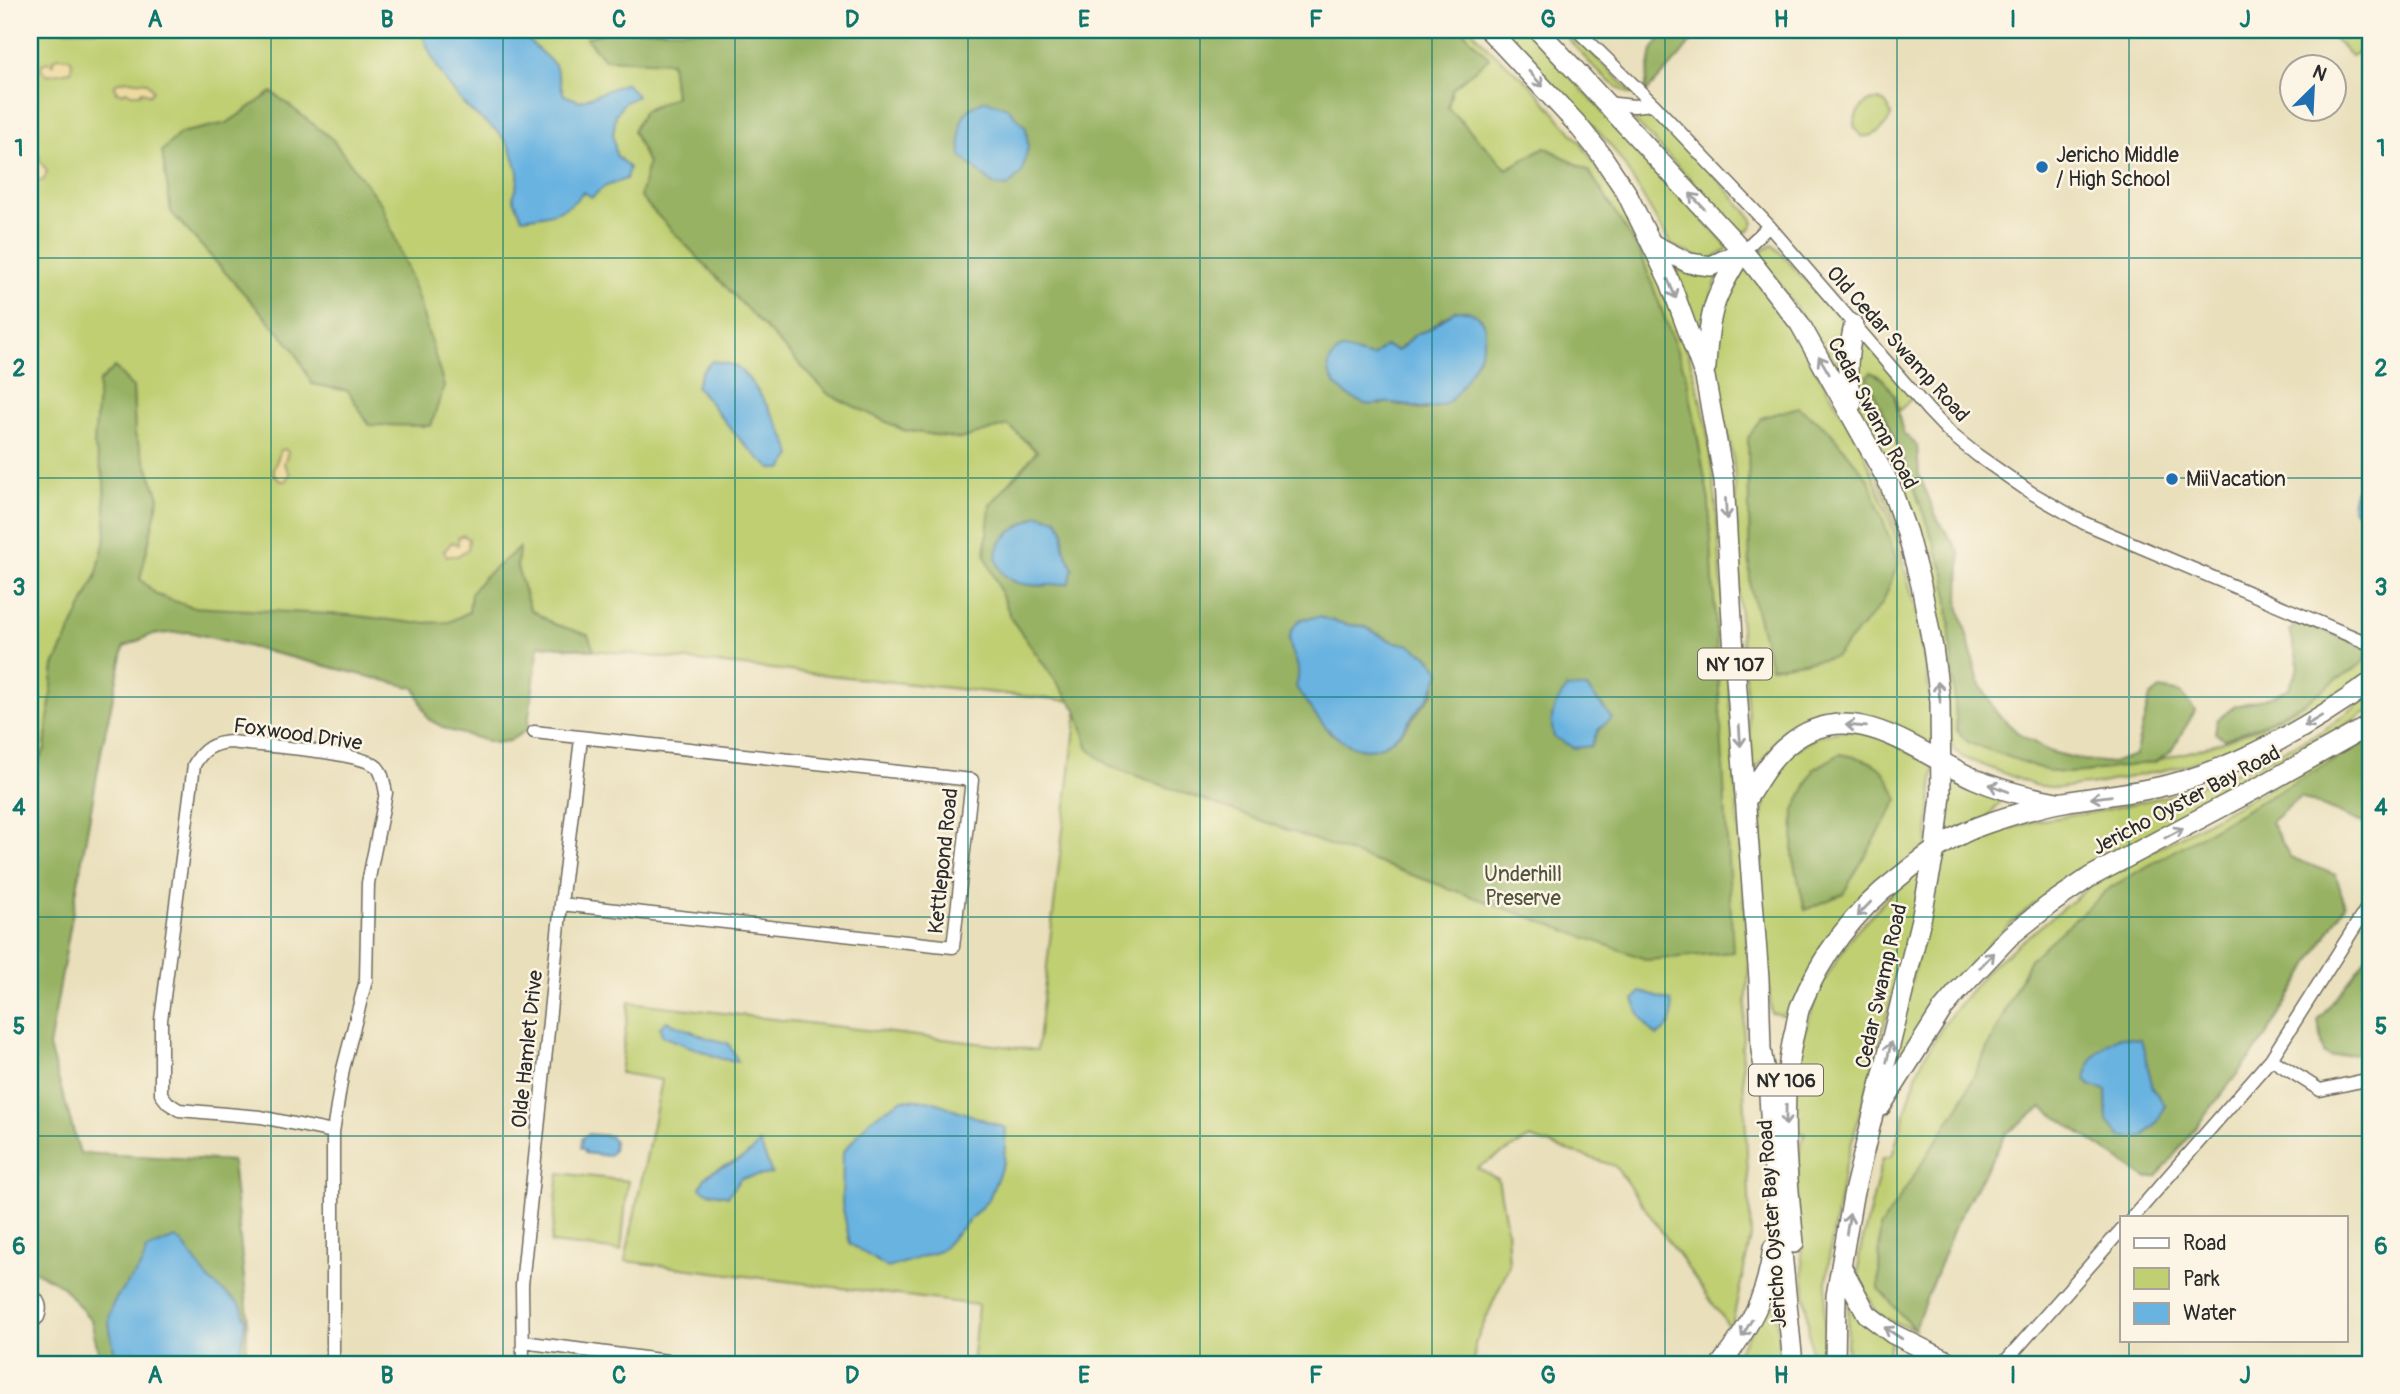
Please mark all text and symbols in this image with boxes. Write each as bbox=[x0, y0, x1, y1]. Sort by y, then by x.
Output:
text: A bbox=[148, 5, 163, 34]
text: B bbox=[380, 5, 394, 34]
text: C bbox=[612, 5, 626, 34]
text: D bbox=[845, 5, 859, 34]
text: E bbox=[1078, 5, 1090, 34]
text: F bbox=[1309, 5, 1323, 34]
text: G bbox=[1540, 5, 1556, 34]
text: H bbox=[1774, 5, 1788, 34]
text: I bbox=[2010, 5, 2016, 34]
text: J bbox=[2239, 5, 2251, 34]
north arrow bbox=[2278, 52, 2348, 122]
text: N bbox=[2309, 60, 2330, 87]
one-way arrow bbox=[1528, 70, 1544, 88]
text: 1 bbox=[15, 134, 24, 163]
text: 1 bbox=[2377, 134, 2386, 163]
place label: Jericho Middle / High School bbox=[2056, 142, 2179, 193]
marker: Jericho Middle / High School bbox=[2034, 159, 2050, 175]
one-way arrow bbox=[1689, 192, 1705, 210]
street label: Old Cedar Swamp Road bbox=[1821, 261, 1975, 427]
one-way arrow bbox=[1667, 277, 1680, 299]
street label: Cedar Swamp Road bbox=[1822, 333, 1924, 493]
text: 2 bbox=[13, 354, 26, 383]
text: 2 bbox=[2375, 354, 2388, 383]
one-way arrow bbox=[1817, 356, 1831, 376]
place label: MiiVacation bbox=[2186, 466, 2286, 493]
marker: MiiVacation bbox=[2164, 471, 2180, 487]
one-way arrow bbox=[1719, 497, 1732, 520]
text: 3 bbox=[13, 573, 25, 602]
text: 3 bbox=[2375, 573, 2387, 602]
road number: NY 107 bbox=[1698, 649, 1772, 680]
one-way arrow bbox=[1932, 681, 1945, 704]
street label: Foxwood Drive bbox=[232, 712, 365, 757]
one-way arrow bbox=[2304, 714, 2324, 728]
one-way arrow bbox=[1845, 719, 1868, 732]
one-way arrow bbox=[1734, 724, 1747, 746]
street label: Jericho Oyster Bay Road bbox=[2088, 739, 2285, 861]
one-way arrow bbox=[1988, 781, 2010, 794]
street label: Kettlepond Road bbox=[922, 787, 965, 935]
one-way arrow bbox=[2090, 791, 2113, 804]
text: 4 bbox=[12, 793, 26, 822]
text: 4 bbox=[2374, 793, 2388, 822]
one-way arrow bbox=[2163, 825, 2184, 839]
park label: Underhill Preserve bbox=[1484, 861, 1562, 912]
one-way arrow bbox=[1856, 900, 1873, 917]
street label: Cedar Swamp Road bbox=[1849, 901, 1914, 1071]
one-way arrow bbox=[1979, 952, 1996, 969]
street label: Olde Hamlet Drive bbox=[506, 968, 549, 1129]
text: 5 bbox=[13, 1012, 25, 1041]
text: 5 bbox=[2375, 1012, 2387, 1041]
one-way arrow bbox=[1883, 1041, 1896, 1064]
road number: NY 106 bbox=[1749, 1064, 1823, 1096]
one-way arrow bbox=[1779, 1103, 1793, 1126]
street label: Jericho Oyster Bay Road bbox=[1752, 1119, 1793, 1329]
one-way arrow bbox=[1842, 1213, 1855, 1235]
legend bbox=[2120, 1216, 2348, 1342]
text: Road bbox=[2183, 1230, 2227, 1257]
text: 6 bbox=[12, 1232, 26, 1261]
text: 6 bbox=[2374, 1232, 2388, 1261]
text: Park bbox=[2183, 1266, 2220, 1293]
text: Water bbox=[2183, 1300, 2237, 1327]
one-way arrow bbox=[1740, 1317, 1754, 1337]
one-way arrow bbox=[1884, 1325, 1903, 1340]
text: A bbox=[148, 1361, 163, 1390]
text: B bbox=[380, 1361, 394, 1390]
text: C bbox=[612, 1361, 626, 1390]
text: D bbox=[845, 1361, 859, 1390]
text: E bbox=[1078, 1361, 1090, 1390]
text: F bbox=[1309, 1361, 1323, 1390]
text: G bbox=[1540, 1361, 1556, 1390]
text: H bbox=[1774, 1361, 1788, 1390]
text: I bbox=[2010, 1361, 2016, 1390]
text: J bbox=[2239, 1361, 2251, 1390]

